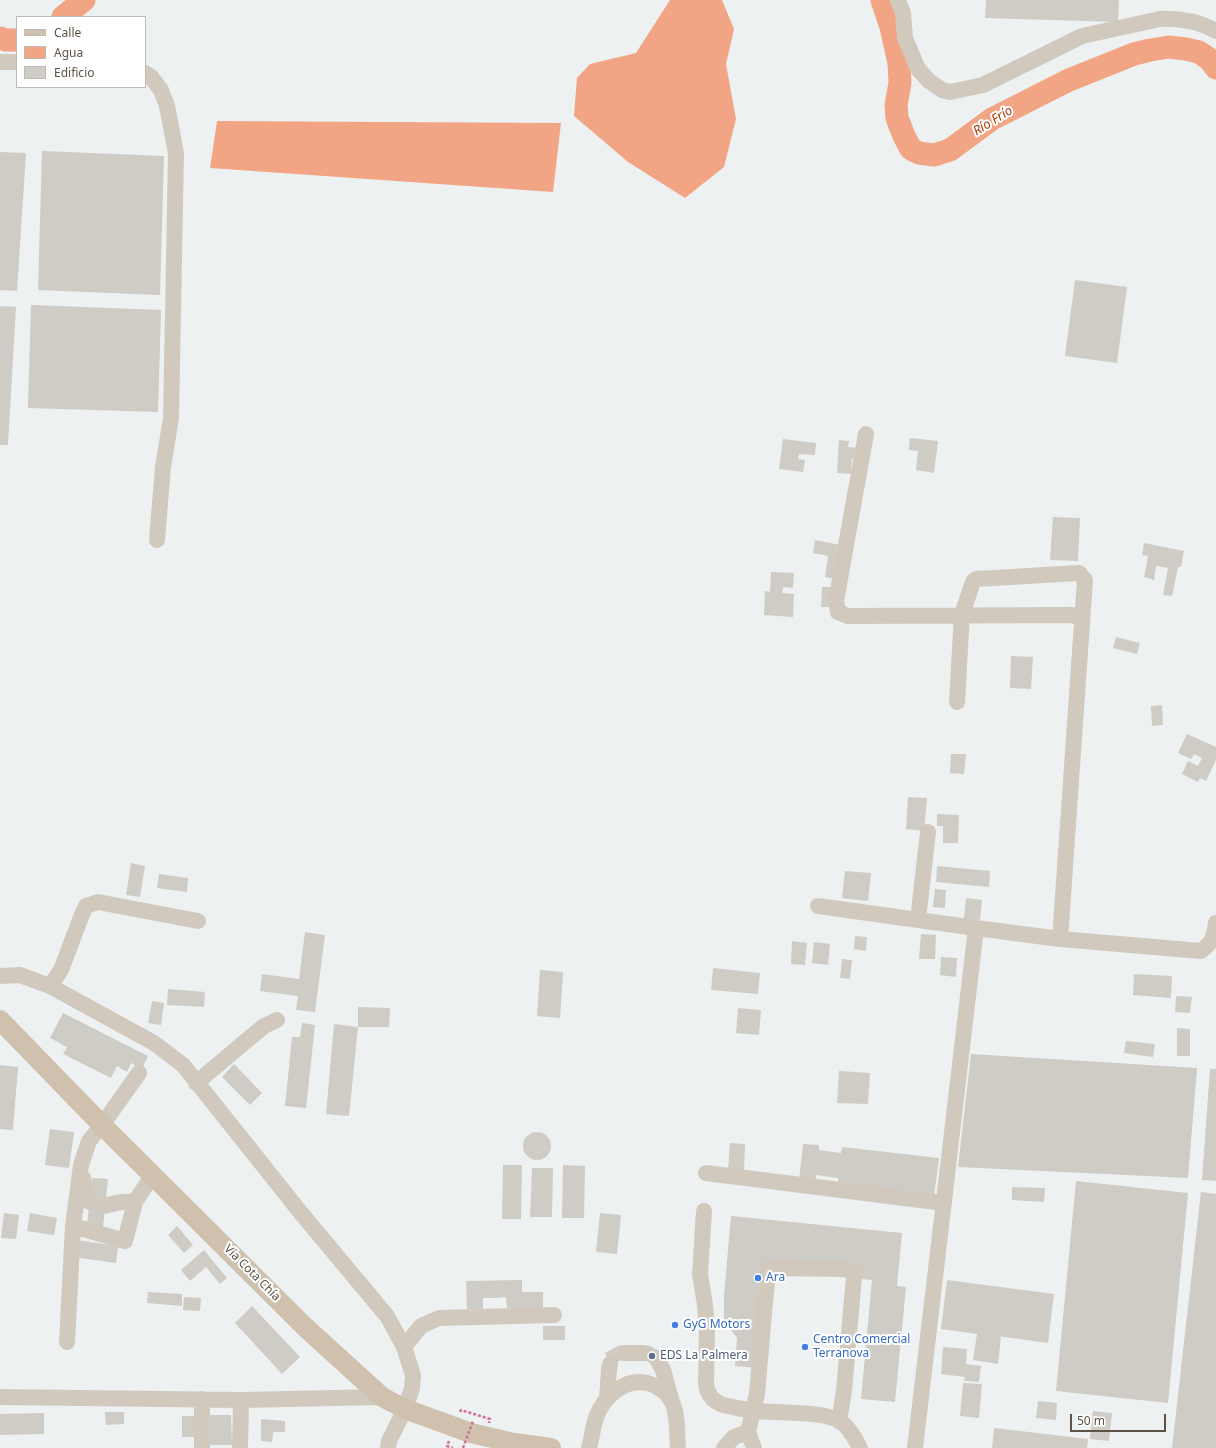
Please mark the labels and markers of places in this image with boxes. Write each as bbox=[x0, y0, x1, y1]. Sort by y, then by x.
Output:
place label: Ara bbox=[766, 1271, 785, 1285]
marker: Ara bbox=[753, 1273, 763, 1283]
place label: GyG Motors bbox=[683, 1318, 750, 1332]
marker: GyG Motors bbox=[670, 1320, 680, 1330]
place label: Centro Comercial Terranova bbox=[813, 1333, 910, 1361]
marker: Centro Comercial Terranova bbox=[800, 1342, 810, 1352]
place label: EDS La Palmera bbox=[660, 1349, 748, 1363]
marker: EDS La Palmera bbox=[647, 1351, 657, 1361]

